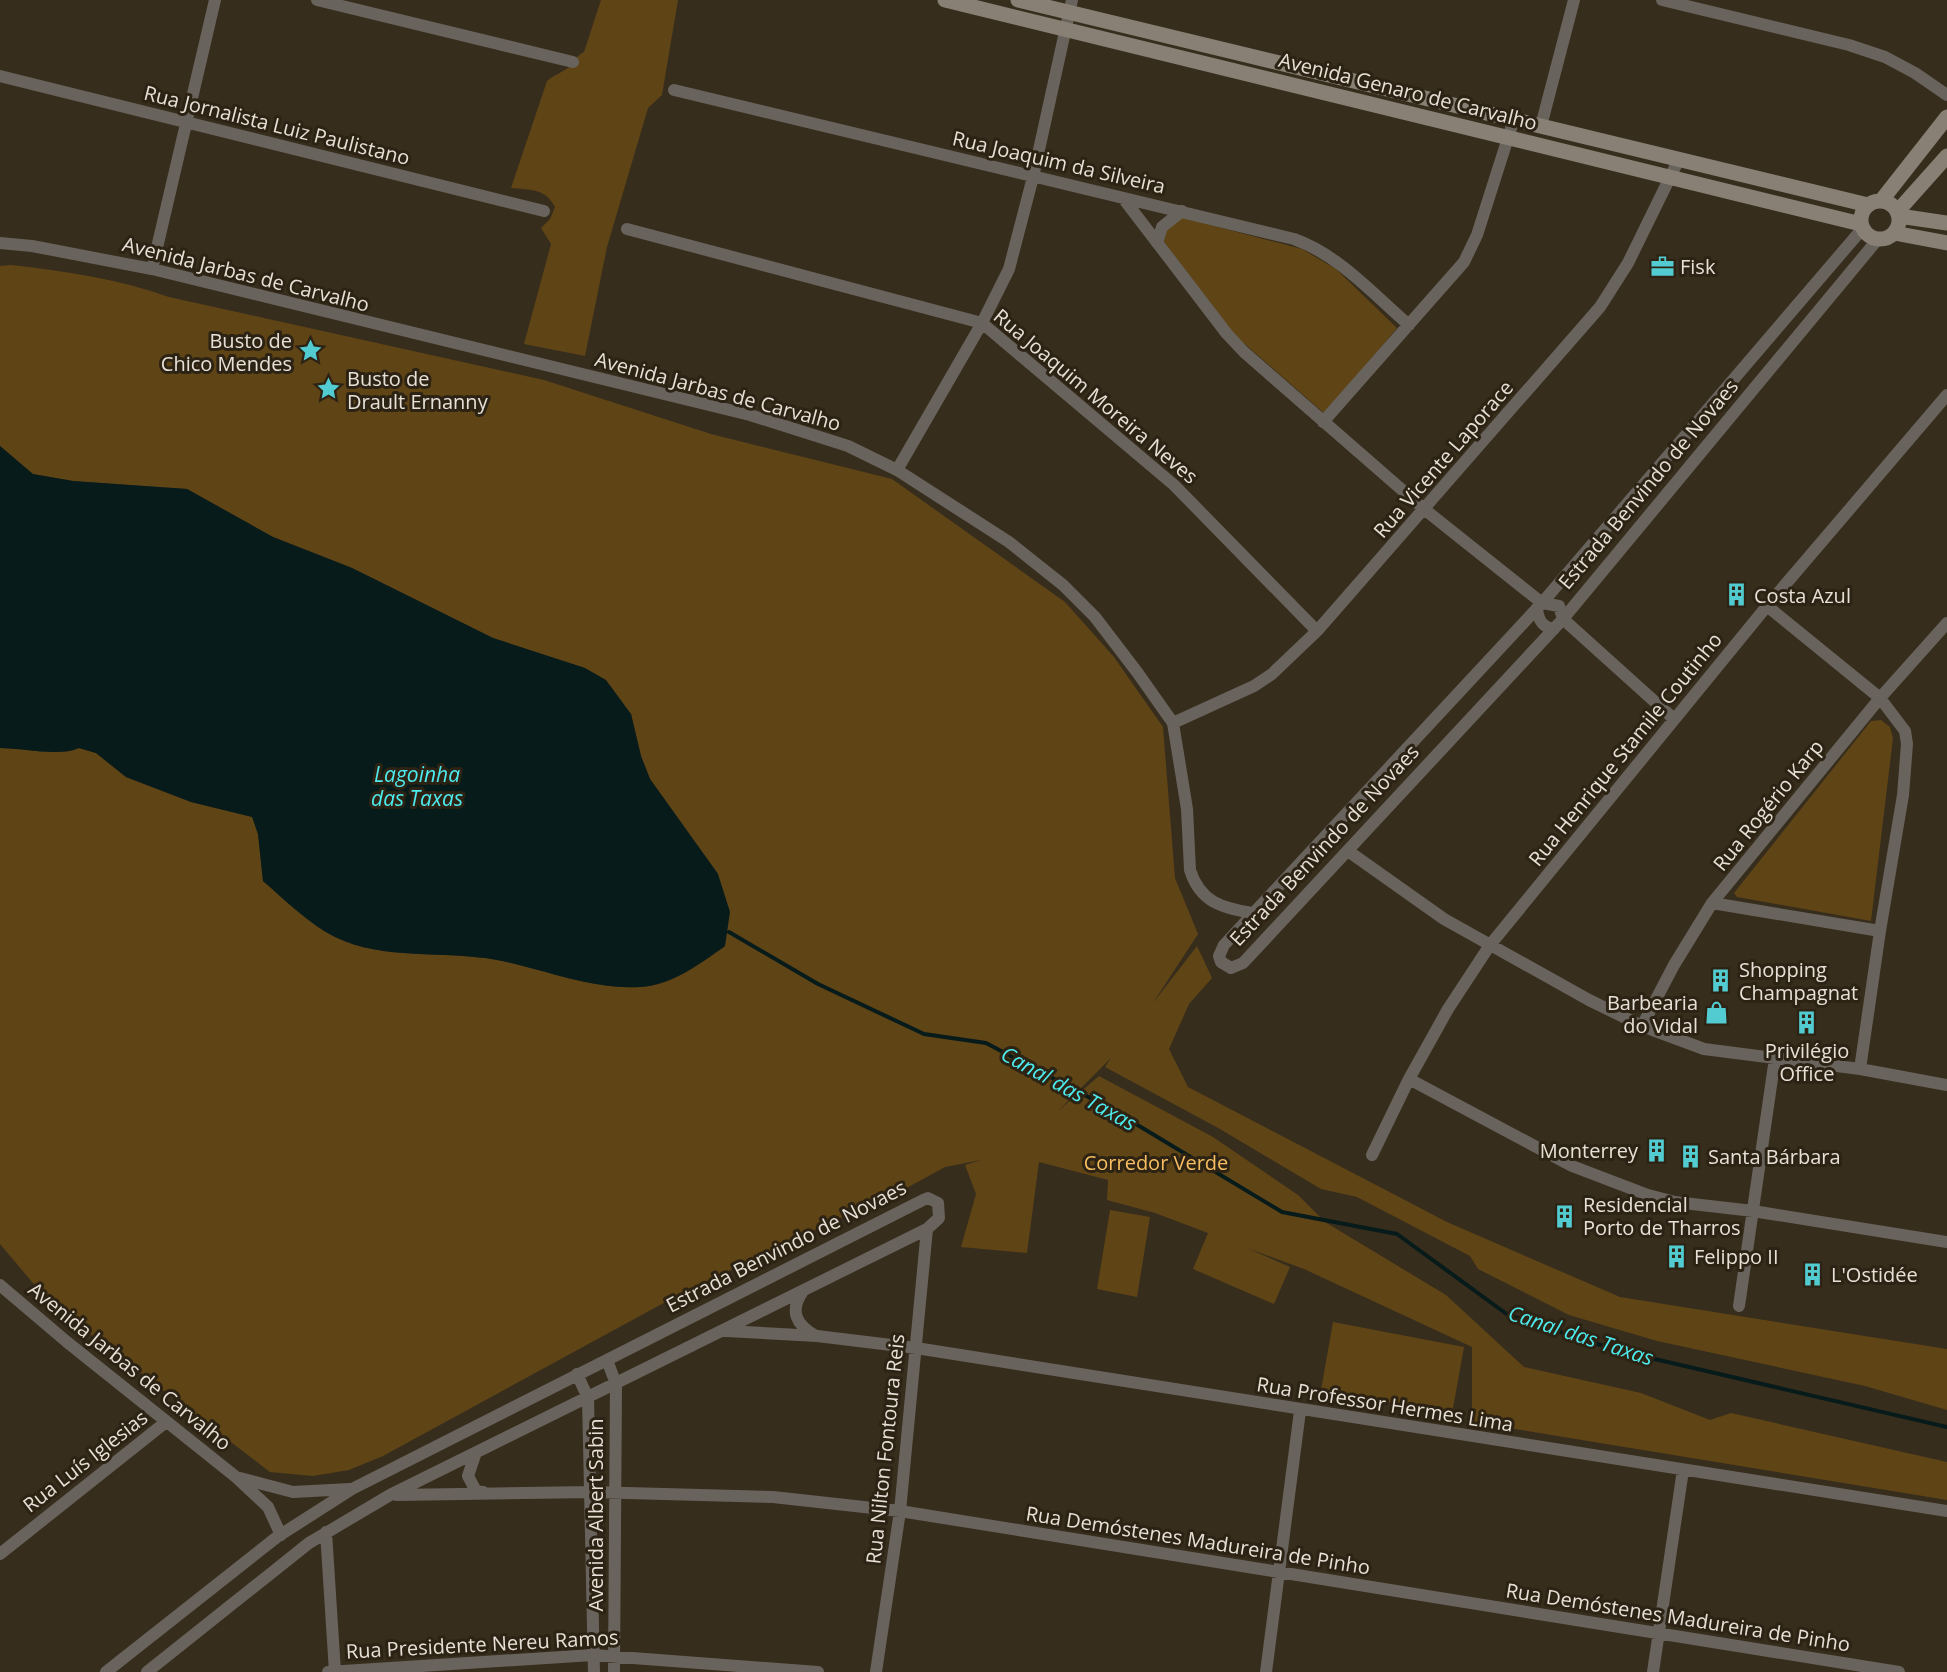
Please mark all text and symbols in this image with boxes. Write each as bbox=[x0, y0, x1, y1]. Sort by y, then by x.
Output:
street label: Avenida Genaro de Carvalho bbox=[1276, 46, 1540, 136]
street label: Rua Jornalista Luiz Paulistano bbox=[141, 79, 413, 171]
street label: Rua Joaquim da Silveira bbox=[950, 124, 1168, 200]
street label: Avenida Jarbas de Carvalho bbox=[120, 230, 372, 318]
office icon: Fisk bbox=[1649, 253, 1675, 279]
place label: Fisk bbox=[1680, 253, 1716, 280]
street label: Rua Joaquim Moreira Neves bbox=[988, 303, 1204, 489]
place label: Busto de Chico Mendes bbox=[161, 327, 292, 377]
place icon: Busto de Chico Mendes bbox=[297, 338, 323, 364]
street label: Avenida Jarbas de Carvalho bbox=[592, 345, 844, 437]
place label: Busto de Drault Ernanny bbox=[347, 365, 489, 415]
street label: Estrada Benvindo de Novaes bbox=[1552, 373, 1744, 595]
street label: Rua Vicente Laporace bbox=[1367, 375, 1519, 543]
place icon: Busto de Drault Ernanny bbox=[316, 376, 342, 402]
building icon: Costa Azul bbox=[1723, 582, 1749, 608]
place label: Costa Azul bbox=[1754, 582, 1851, 609]
street label: Rua Henrique Stamile Coutinho bbox=[1522, 627, 1728, 871]
street label: Rua Rogério Karp bbox=[1707, 734, 1829, 876]
street label: Estrada Benvindo de Novaes bbox=[1223, 738, 1425, 952]
water label: Lagoinha das Taxas bbox=[371, 760, 463, 812]
place label: Shopping Champagnat bbox=[1739, 956, 1858, 1006]
building icon: Shopping Champagnat bbox=[1708, 967, 1734, 993]
place label: Barbearia do Vidal bbox=[1607, 989, 1698, 1039]
shop icon: Barbearia do Vidal bbox=[1703, 1000, 1729, 1026]
building icon: Privilégio Office bbox=[1794, 1010, 1820, 1036]
place label: Privilégio Office bbox=[1765, 1037, 1849, 1087]
water label: Canal das Taxas bbox=[996, 1039, 1142, 1137]
place label: Monterrey bbox=[1540, 1137, 1639, 1164]
building icon: Monterrey bbox=[1643, 1137, 1669, 1163]
building icon: Santa Bárbara bbox=[1677, 1143, 1703, 1169]
place label: Santa Bárbara bbox=[1708, 1143, 1841, 1170]
park label: Corredor Verde bbox=[1084, 1149, 1228, 1176]
street label: Estrada Benvindo de Novaes bbox=[661, 1173, 911, 1319]
place label: Residencial Porto de Tharros bbox=[1583, 1191, 1741, 1241]
building icon: Residencial Porto de Tharros bbox=[1552, 1203, 1578, 1229]
building icon: Felippo II bbox=[1663, 1243, 1689, 1269]
place label: Felippo II bbox=[1694, 1243, 1779, 1270]
building icon: L'Ostidée bbox=[1800, 1261, 1826, 1287]
place label: L'Ostidée bbox=[1831, 1261, 1918, 1288]
street label: Avenida Jarbas de Carvalho bbox=[23, 1276, 237, 1456]
water label: Canal das Taxas bbox=[1505, 1298, 1657, 1372]
street label: Rua Nilton Fontoura Reis bbox=[859, 1333, 911, 1565]
street label: Rua Professor Hermes Lima bbox=[1255, 1370, 1515, 1438]
street label: Rua Luís Iglesias bbox=[17, 1404, 153, 1518]
street label: Avenida Albert Sabin bbox=[582, 1418, 609, 1612]
street label: Rua Demóstenes Madureira de Pinho bbox=[1024, 1499, 1372, 1581]
street label: Rua Demóstenes Madureira de Pinho bbox=[1504, 1576, 1852, 1658]
street label: Rua Presidente Nereu Ramos bbox=[345, 1623, 619, 1665]

